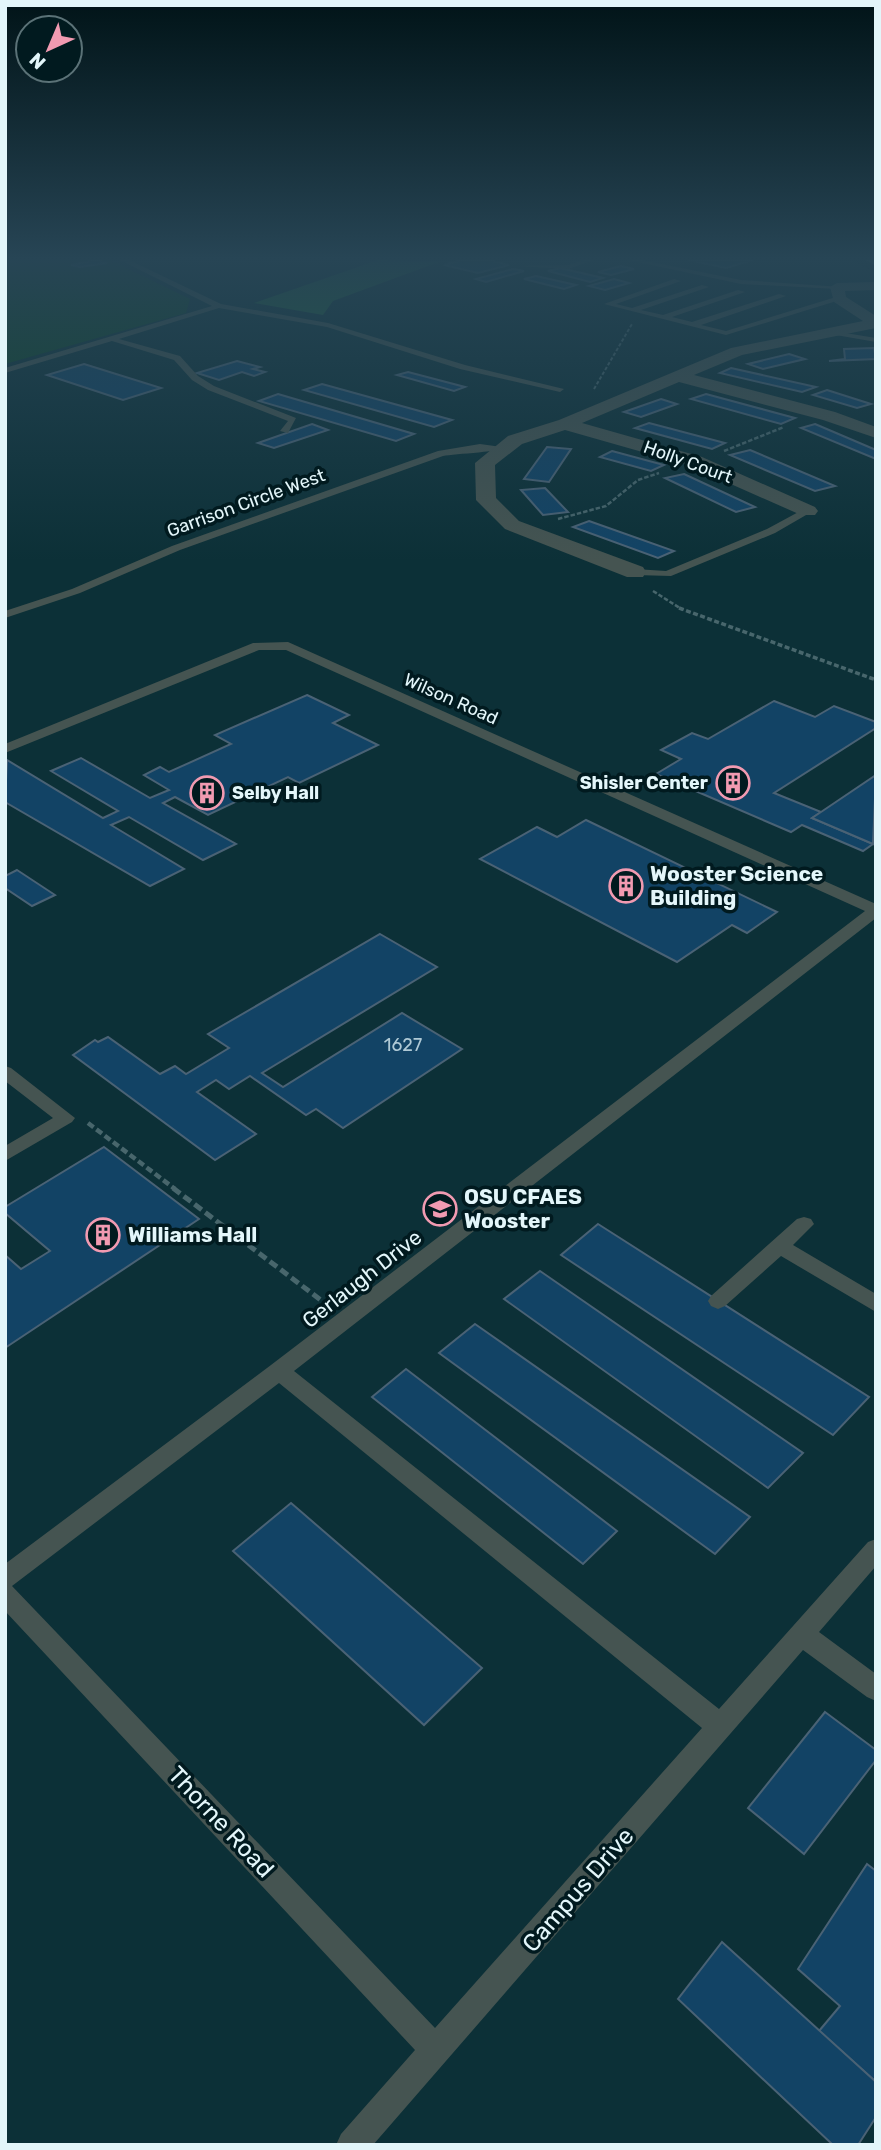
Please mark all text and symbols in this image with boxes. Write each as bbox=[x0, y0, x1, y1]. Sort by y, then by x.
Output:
north arrow bbox=[14, 14, 84, 84]
text: N bbox=[25, 48, 50, 74]
street label: Holly Court bbox=[641, 436, 735, 488]
street label: Garrison Circle West bbox=[164, 464, 328, 542]
street label: Wilson Road bbox=[401, 668, 501, 730]
building icon: Shisler Center bbox=[714, 764, 752, 802]
place label: Shisler Center bbox=[580, 772, 708, 794]
building icon: Selby Hall bbox=[188, 774, 226, 812]
place label: Selby Hall bbox=[232, 782, 319, 804]
place label: Wooster Science Building bbox=[650, 861, 823, 910]
building icon: Wooster Science Building bbox=[607, 867, 645, 905]
house number: 1627 bbox=[384, 1034, 422, 1056]
place label: OSU CFAES Wooster bbox=[464, 1184, 582, 1233]
school or university icon: OSU CFAES Wooster bbox=[421, 1190, 459, 1228]
building icon: Williams Hall bbox=[84, 1216, 122, 1254]
place label: Williams Hall bbox=[128, 1222, 257, 1247]
street label: Gerlaugh Drive bbox=[297, 1224, 426, 1333]
street label: Thorne Road bbox=[162, 1761, 280, 1883]
street label: Campus Drive bbox=[517, 1822, 639, 1958]

